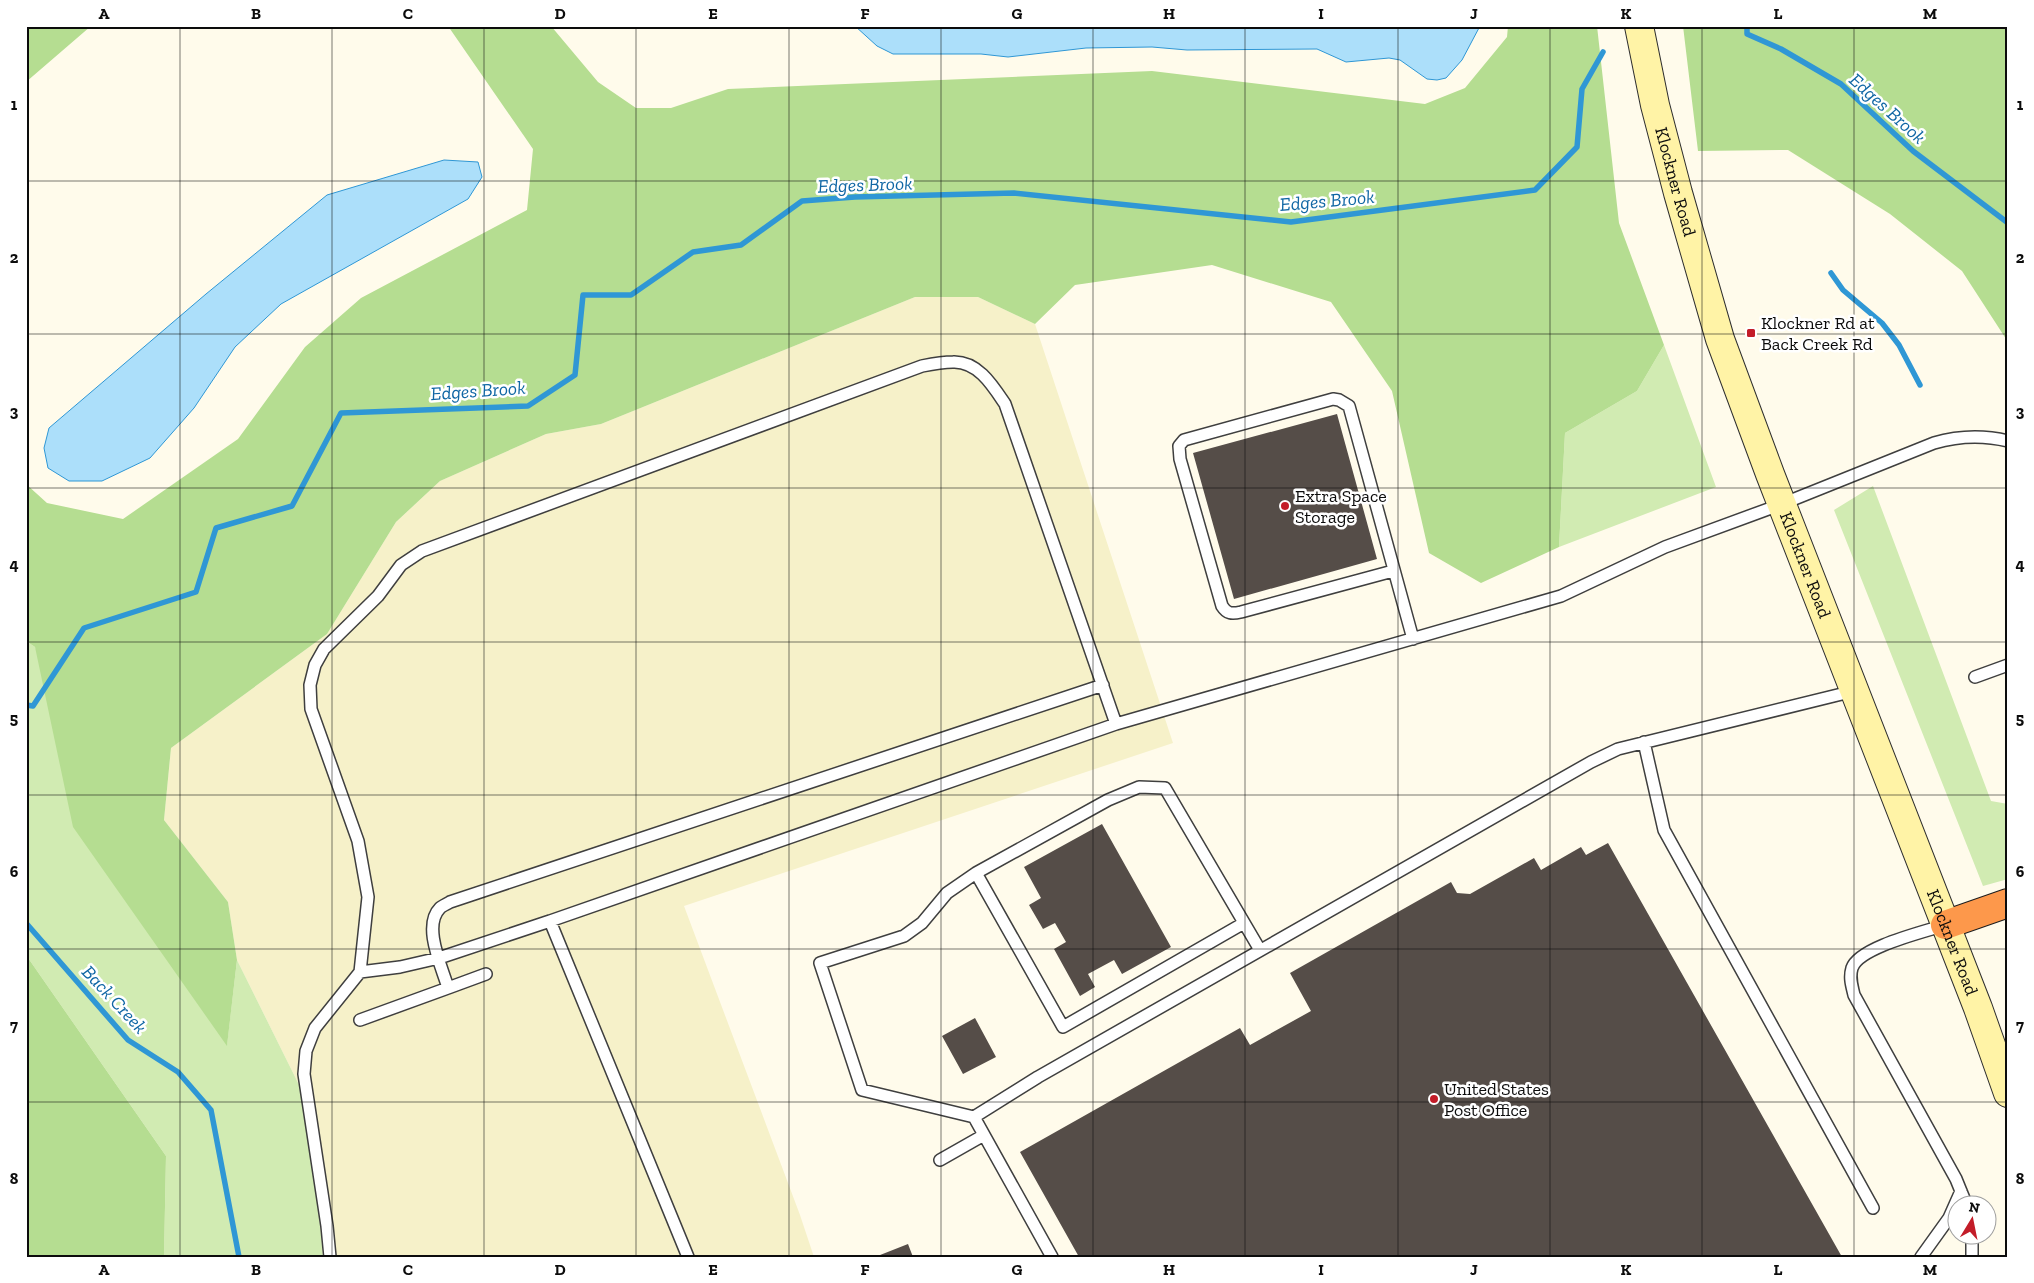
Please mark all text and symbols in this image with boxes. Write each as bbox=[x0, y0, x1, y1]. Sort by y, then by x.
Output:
text: A bbox=[99, 4, 110, 23]
text: B bbox=[251, 4, 261, 23]
text: C bbox=[403, 4, 413, 23]
text: D bbox=[554, 4, 566, 23]
text: E bbox=[708, 4, 718, 23]
text: F bbox=[860, 4, 870, 23]
text: G bbox=[1012, 4, 1023, 23]
text: H bbox=[1163, 4, 1175, 23]
text: I bbox=[1318, 4, 1324, 23]
text: J bbox=[1470, 4, 1478, 23]
text: K bbox=[1621, 4, 1632, 23]
text: L bbox=[1774, 4, 1783, 23]
text: M bbox=[1923, 4, 1937, 23]
water label: Edges Brook bbox=[1845, 68, 1931, 149]
text: 1 bbox=[11, 95, 18, 114]
text: 1 bbox=[2017, 95, 2024, 114]
street label: Klockner Road bbox=[1650, 125, 1701, 239]
water label: Edges Brook bbox=[817, 171, 913, 198]
water label: Edges Brook bbox=[1279, 185, 1375, 216]
text: 2 bbox=[10, 248, 19, 267]
text: 2 bbox=[2016, 248, 2025, 267]
place label: Klockner Rd at Back Creek Rd bbox=[1761, 312, 1875, 355]
marker: Klockner Rd at Back Creek Rd bbox=[1745, 327, 1757, 339]
water label: Edges Brook bbox=[430, 376, 526, 405]
text: 3 bbox=[10, 402, 19, 421]
text: 3 bbox=[2016, 402, 2025, 421]
place label: Extra Space Storage bbox=[1295, 485, 1387, 528]
marker: Extra Space Storage bbox=[1279, 500, 1291, 512]
street label: Klockner Road bbox=[1775, 509, 1836, 621]
text: 4 bbox=[9, 555, 19, 574]
text: 4 bbox=[2015, 555, 2025, 574]
text: 5 bbox=[10, 709, 18, 728]
text: 5 bbox=[2016, 709, 2024, 728]
text: 6 bbox=[10, 862, 19, 881]
text: 6 bbox=[2016, 862, 2025, 881]
street label: Klockner Road bbox=[1922, 886, 1983, 999]
water label: Back Creek bbox=[77, 960, 152, 1038]
text: 7 bbox=[10, 1016, 18, 1035]
text: 7 bbox=[2016, 1016, 2024, 1035]
place label: United States Post Office bbox=[1444, 1078, 1549, 1121]
marker: United States Post Office bbox=[1428, 1093, 1440, 1105]
text: 8 bbox=[10, 1169, 19, 1188]
text: 8 bbox=[2016, 1169, 2025, 1188]
north arrow bbox=[1946, 1196, 1996, 1246]
text: N bbox=[1967, 1198, 1981, 1217]
text: A bbox=[99, 1260, 110, 1279]
text: B bbox=[251, 1260, 261, 1279]
text: C bbox=[403, 1260, 413, 1279]
text: D bbox=[554, 1260, 566, 1279]
text: E bbox=[708, 1260, 718, 1279]
text: F bbox=[860, 1260, 870, 1279]
text: G bbox=[1012, 1260, 1023, 1279]
text: H bbox=[1163, 1260, 1175, 1279]
text: I bbox=[1318, 1260, 1324, 1279]
text: J bbox=[1470, 1260, 1478, 1279]
text: K bbox=[1621, 1260, 1632, 1279]
text: L bbox=[1774, 1260, 1783, 1279]
text: M bbox=[1923, 1260, 1937, 1279]

